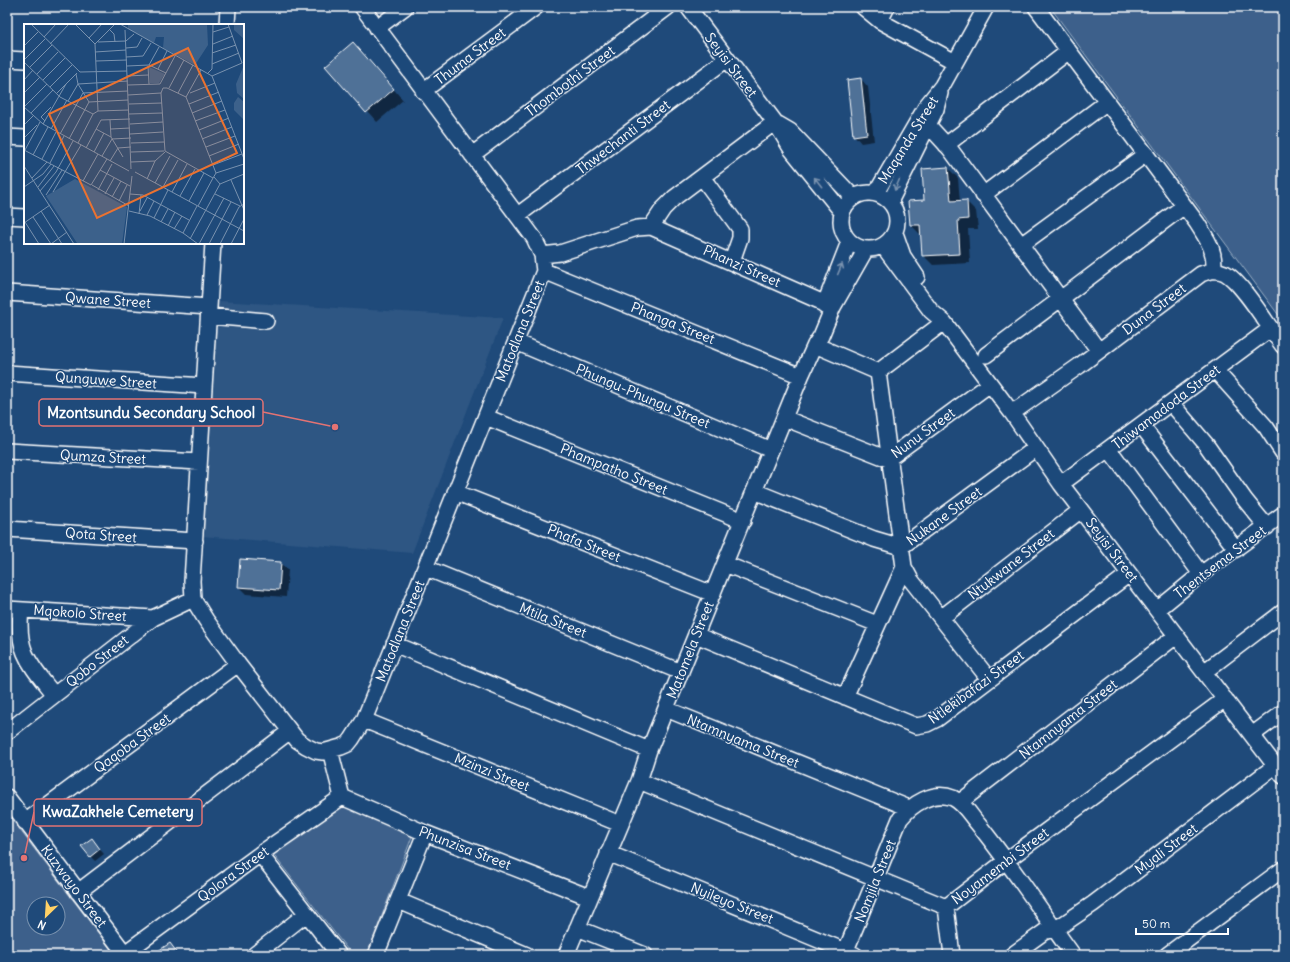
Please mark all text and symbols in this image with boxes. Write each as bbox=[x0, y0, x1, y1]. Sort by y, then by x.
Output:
street label: Thuma Street bbox=[431, 23, 509, 89]
inset map bbox=[24, 24, 244, 244]
street label: Seyisi Street bbox=[701, 29, 761, 101]
street label: Thombothi Street bbox=[522, 41, 619, 121]
street label: Maqanda Street bbox=[874, 93, 942, 187]
street label: Thwechanti Street bbox=[572, 95, 674, 178]
one-way arrow bbox=[814, 176, 822, 187]
one-way arrow bbox=[893, 179, 900, 191]
street label: Phanzi Street bbox=[700, 241, 784, 291]
one-way arrow bbox=[837, 263, 844, 275]
street label: Matodlana Street bbox=[491, 277, 549, 384]
street label: Duna Street bbox=[1119, 279, 1190, 339]
street label: Qwane Street bbox=[65, 288, 152, 312]
street label: Phanga Street bbox=[628, 298, 718, 348]
street label: Phungu-Phungu Street bbox=[573, 360, 713, 432]
street label: Thiwamadoda Street bbox=[1108, 360, 1224, 454]
street label: Qunguwe Street bbox=[54, 367, 158, 393]
callout: Mzontsundu Secondary School bbox=[39, 399, 263, 426]
text: Mzontsundu Secondary School bbox=[47, 403, 255, 423]
street label: Nunu Street bbox=[888, 404, 959, 462]
street label: Phampatho Street bbox=[558, 439, 671, 499]
street label: Qumza Street bbox=[59, 446, 147, 468]
street label: Nukane Street bbox=[903, 482, 986, 549]
street label: Seyisi Street bbox=[1082, 514, 1142, 586]
street label: Phafa Street bbox=[545, 520, 624, 566]
street label: Thentsema Street bbox=[1170, 521, 1270, 602]
street label: Qota Street bbox=[65, 524, 138, 546]
street label: Ntukwane Street bbox=[964, 524, 1058, 603]
street label: Matodlana Street bbox=[371, 577, 429, 684]
street label: Mtila Street bbox=[517, 598, 590, 642]
street label: Matomela Street bbox=[662, 598, 718, 701]
street label: Mqokolo Street bbox=[33, 601, 128, 625]
street label: Qobo Street bbox=[62, 631, 132, 691]
street label: Ntlekibafazi Street bbox=[925, 646, 1028, 728]
street label: Ntamnyama Street bbox=[1015, 675, 1121, 763]
street label: Qaqoba Street bbox=[90, 709, 174, 777]
street label: Ntamnyama Street bbox=[684, 710, 802, 772]
street label: Mzinzi Street bbox=[452, 749, 533, 795]
callout: KwaZakhele Cemetery bbox=[34, 799, 202, 826]
text: KwaZakhele Cemetery bbox=[42, 802, 194, 822]
street label: Myali Street bbox=[1131, 819, 1201, 879]
street label: Phunzisa Street bbox=[416, 822, 514, 874]
street label: Noyamembi Street bbox=[948, 823, 1052, 908]
street label: Nomjila Street bbox=[850, 837, 900, 925]
street label: Kuzwayo Street bbox=[37, 841, 111, 931]
street label: Qolora Street bbox=[194, 842, 272, 906]
street label: Nyileyo Street bbox=[688, 878, 776, 928]
north arrow bbox=[26, 896, 66, 936]
scale bar bbox=[1136, 910, 1228, 936]
text: 50 m bbox=[1142, 916, 1171, 931]
text: N bbox=[35, 917, 48, 933]

